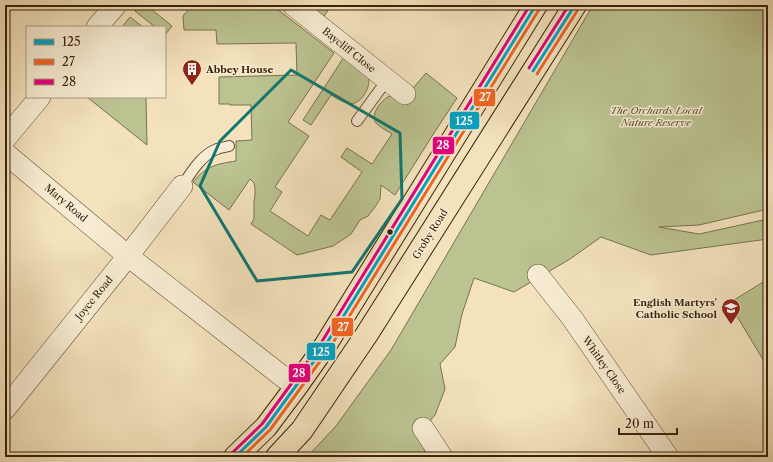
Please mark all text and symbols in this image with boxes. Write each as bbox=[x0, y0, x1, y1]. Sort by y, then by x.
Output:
street label: Baycliff Close bbox=[320, 25, 379, 76]
legend bbox=[26, 26, 166, 98]
text: 125 bbox=[62, 34, 80, 49]
text: 27 bbox=[62, 54, 75, 69]
building icon: Abbey House bbox=[181, 58, 203, 86]
place label: Abbey House bbox=[205, 63, 273, 76]
text: 28 bbox=[62, 74, 76, 89]
line badge: 27 bbox=[473, 88, 496, 107]
text: 27 bbox=[479, 90, 491, 104]
park label: The Orchards Local Nature Reserve bbox=[610, 104, 703, 129]
line badge: 125 bbox=[449, 111, 480, 130]
text: 125 bbox=[455, 114, 473, 128]
line badge: 28 bbox=[432, 136, 455, 155]
text: 28 bbox=[436, 138, 450, 152]
street label: Mary Road bbox=[42, 181, 90, 225]
street label: Groby Road bbox=[409, 206, 451, 262]
unlabelled marker bbox=[385, 227, 395, 237]
street label: Joyce Road bbox=[71, 273, 116, 324]
place label: English Martyrs' Catholic School bbox=[633, 296, 717, 321]
school or university icon: English Martyrs' Catholic School bbox=[720, 297, 742, 325]
line badge: 27 bbox=[331, 317, 354, 337]
text: 27 bbox=[337, 320, 349, 334]
street label: Whitley Close bbox=[579, 333, 629, 397]
line badge: 125 bbox=[306, 342, 336, 361]
text: 125 bbox=[312, 345, 330, 359]
line badge: 28 bbox=[288, 363, 311, 383]
text: 28 bbox=[292, 366, 306, 380]
scale bar bbox=[619, 410, 677, 436]
text: 20 m bbox=[625, 416, 654, 431]

